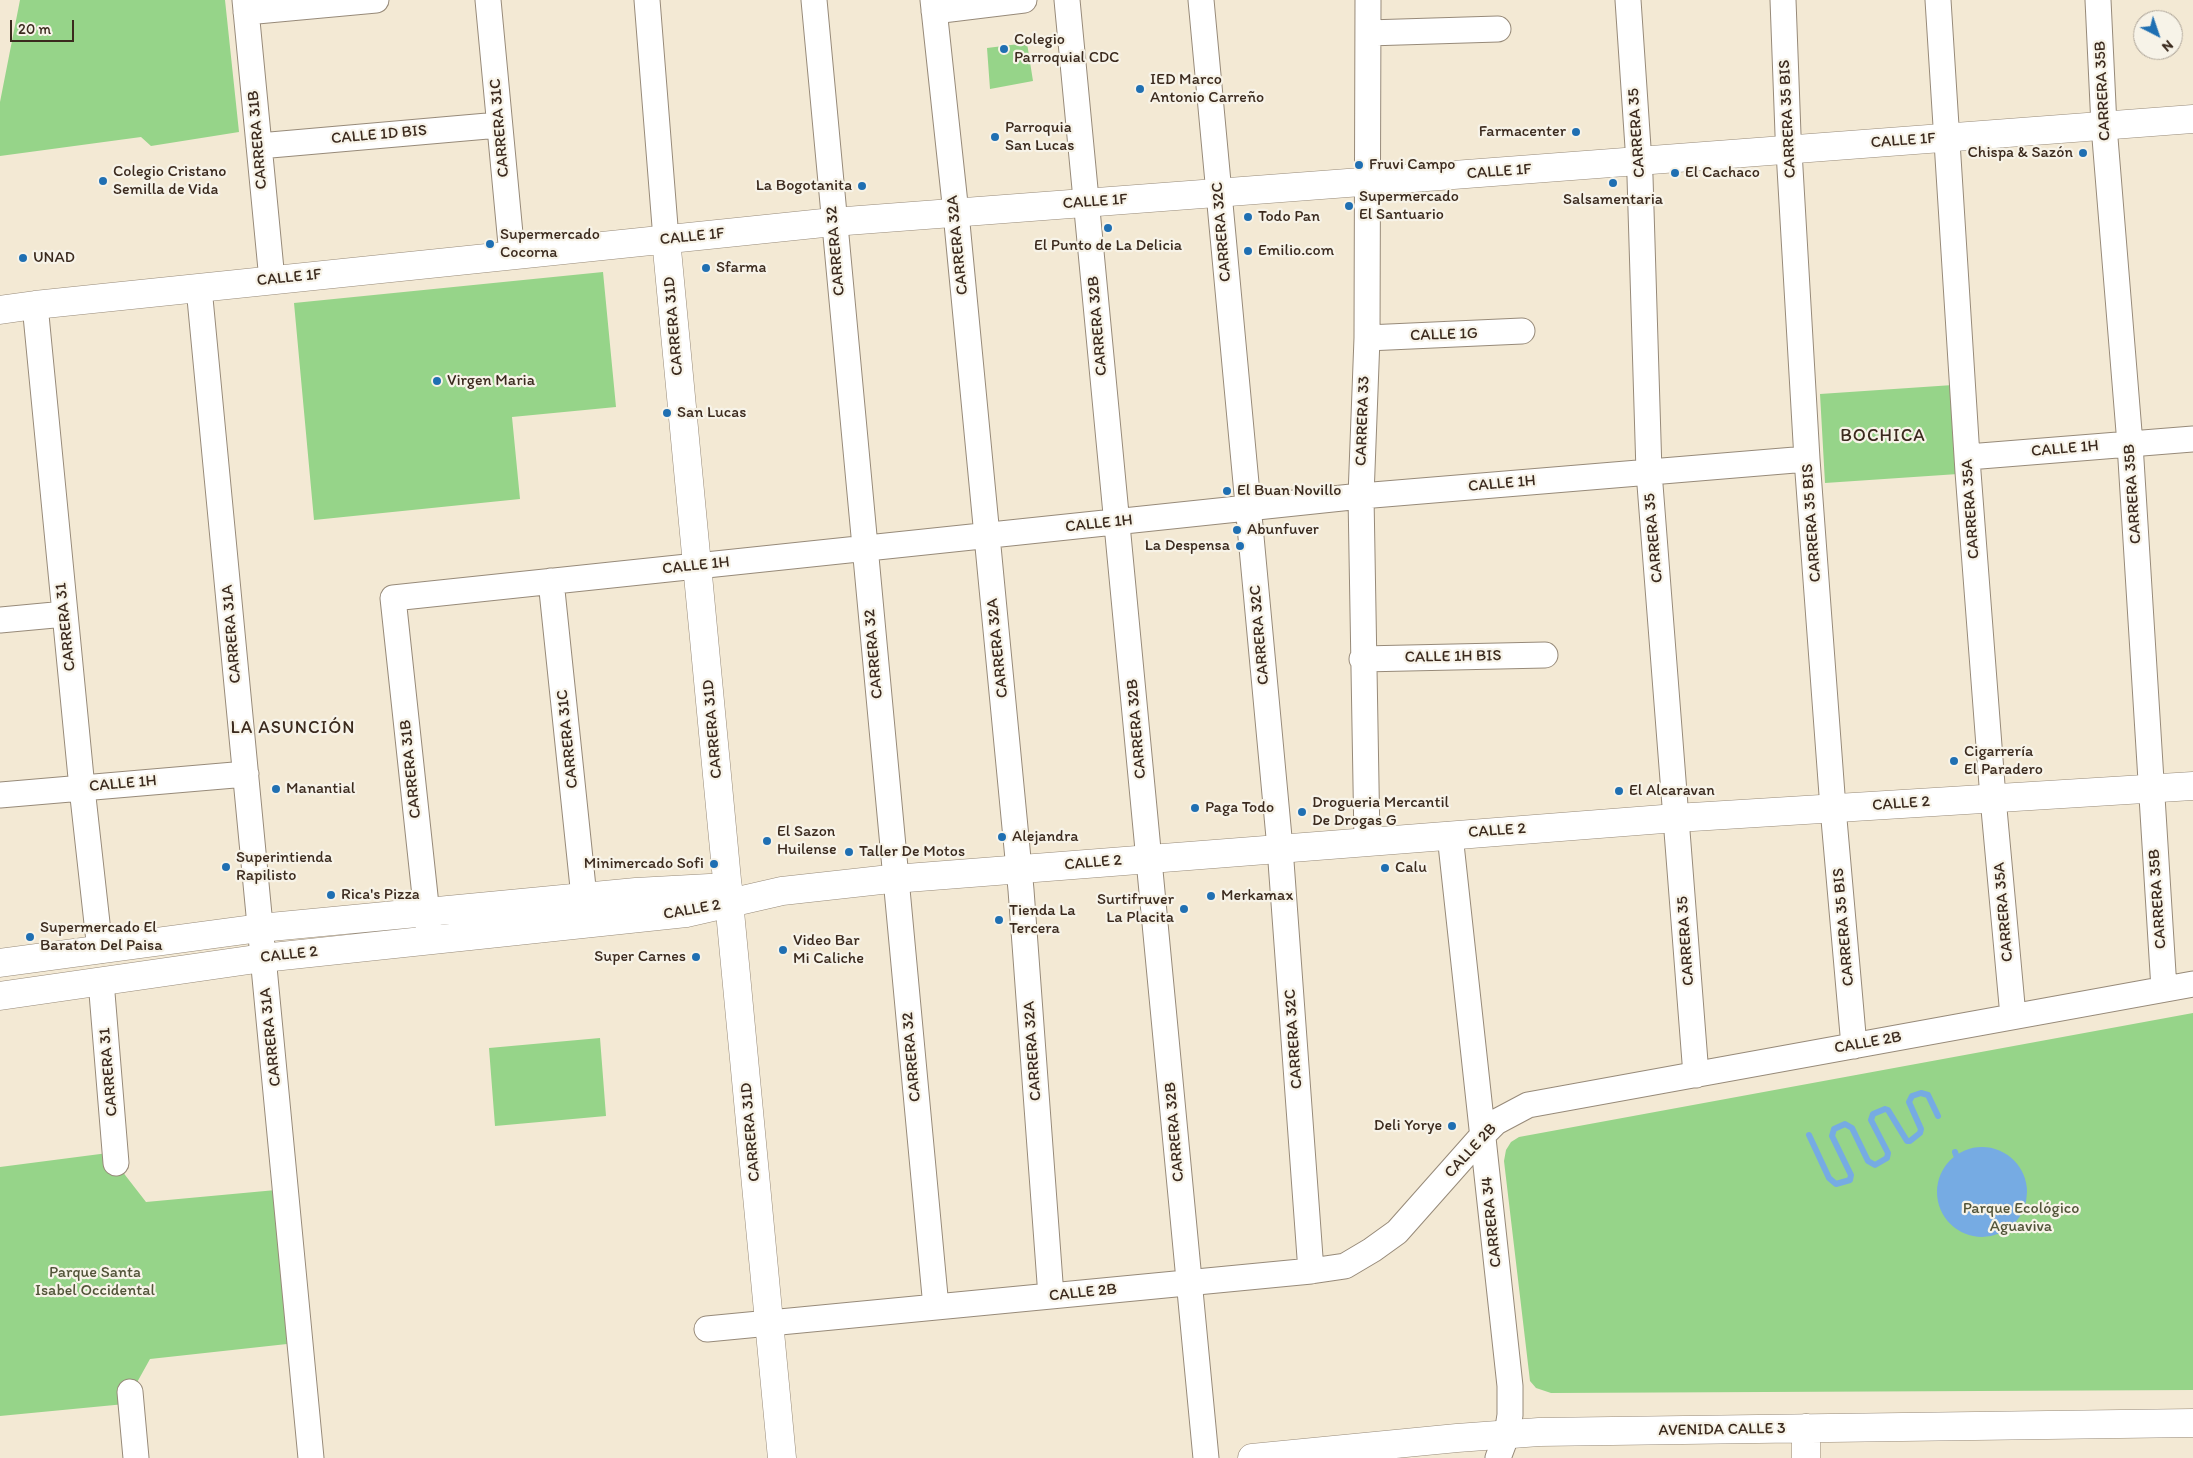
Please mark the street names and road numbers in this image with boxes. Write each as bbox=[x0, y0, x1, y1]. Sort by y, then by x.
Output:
street label: CARRERA 35B bbox=[2091, 40, 2115, 142]
street label: CARRERA 35 BIS bbox=[1775, 59, 1801, 179]
street label: CARRERA 31C bbox=[486, 78, 514, 178]
street label: CARRERA 35 bbox=[1624, 87, 1650, 179]
street label: CARRERA 31B bbox=[244, 90, 272, 190]
street label: CALLE 1D BIS bbox=[330, 121, 428, 149]
street label: CALLE 1F bbox=[1870, 129, 1936, 153]
street label: CALLE 1F bbox=[1466, 160, 1532, 184]
street label: CARRERA 32C bbox=[1208, 181, 1236, 283]
street label: CALLE 1F bbox=[1062, 190, 1128, 214]
street label: CARRERA 32A bbox=[943, 194, 973, 296]
street label: CARRERA 32 bbox=[823, 205, 849, 297]
street label: CALLE 1F bbox=[659, 224, 725, 250]
street label: CALLE 1F bbox=[256, 265, 322, 291]
street label: CARRERA 32B bbox=[1084, 275, 1112, 377]
street label: CARRERA 31D bbox=[660, 276, 688, 376]
street label: CALLE 1G bbox=[1410, 324, 1478, 346]
street label: CARRERA 33 bbox=[1352, 376, 1374, 466]
street label: CALLE 1H bbox=[2030, 436, 2100, 462]
street label: CARRERA 35B bbox=[2120, 443, 2146, 545]
street label: CARRERA 35A bbox=[1958, 458, 1984, 560]
street label: CARRERA 35 BIS bbox=[1798, 463, 1826, 583]
street label: CALLE 1H bbox=[1467, 471, 1537, 497]
street label: CARRERA 35 bbox=[1641, 492, 1667, 584]
street label: CALLE 1H bbox=[1064, 511, 1134, 537]
street label: CALLE 1H bbox=[661, 553, 731, 579]
street label: CARRERA 31 bbox=[52, 582, 80, 672]
street label: CARRERA 31A bbox=[218, 584, 246, 684]
street label: CARRERA 32C bbox=[1246, 584, 1274, 686]
street label: CARRERA 32A bbox=[983, 597, 1013, 699]
street label: CARRERA 32 bbox=[861, 608, 887, 700]
street label: CALLE 1H BIS bbox=[1405, 647, 1501, 667]
street label: CARRERA 32B bbox=[1123, 678, 1151, 780]
street label: CARRERA 31D bbox=[699, 679, 727, 779]
street label: CARRERA 31C bbox=[553, 689, 583, 789]
street label: CARRERA 31B bbox=[396, 719, 426, 819]
street label: CALLE 1H bbox=[88, 771, 158, 797]
street label: CALLE 2 bbox=[1872, 792, 1930, 816]
street label: CALLE 2 bbox=[1468, 819, 1526, 843]
street label: CARRERA 35B bbox=[2145, 848, 2171, 950]
street label: CALLE 2 bbox=[1063, 851, 1123, 875]
street label: CARRERA 35A bbox=[1990, 861, 2018, 963]
street label: CARRERA 35 BIS bbox=[1829, 867, 1859, 987]
street label: CARRERA 35 bbox=[1673, 895, 1699, 987]
street label: CALLE 2 bbox=[662, 896, 722, 924]
street label: CALLE 2 bbox=[259, 942, 319, 968]
street label: CARRERA 31A bbox=[256, 987, 286, 1087]
street label: CARRERA 32C bbox=[1281, 988, 1307, 1090]
street label: CARRERA 32A bbox=[1020, 1000, 1046, 1102]
street label: CARRERA 32 bbox=[899, 1011, 925, 1103]
street label: CARRERA 31 bbox=[96, 1027, 122, 1117]
street label: CALLE 2B bbox=[1833, 1028, 1903, 1058]
street label: CARRERA 32B bbox=[1161, 1081, 1189, 1183]
street label: CARRERA 31D bbox=[737, 1082, 765, 1182]
street label: CALLE 2B bbox=[1441, 1120, 1501, 1182]
street label: CARRERA 34 bbox=[1478, 1176, 1506, 1268]
street label: CALLE 2B bbox=[1048, 1280, 1118, 1306]
street label: AVENIDA CALLE 3 bbox=[1658, 1419, 1786, 1441]

